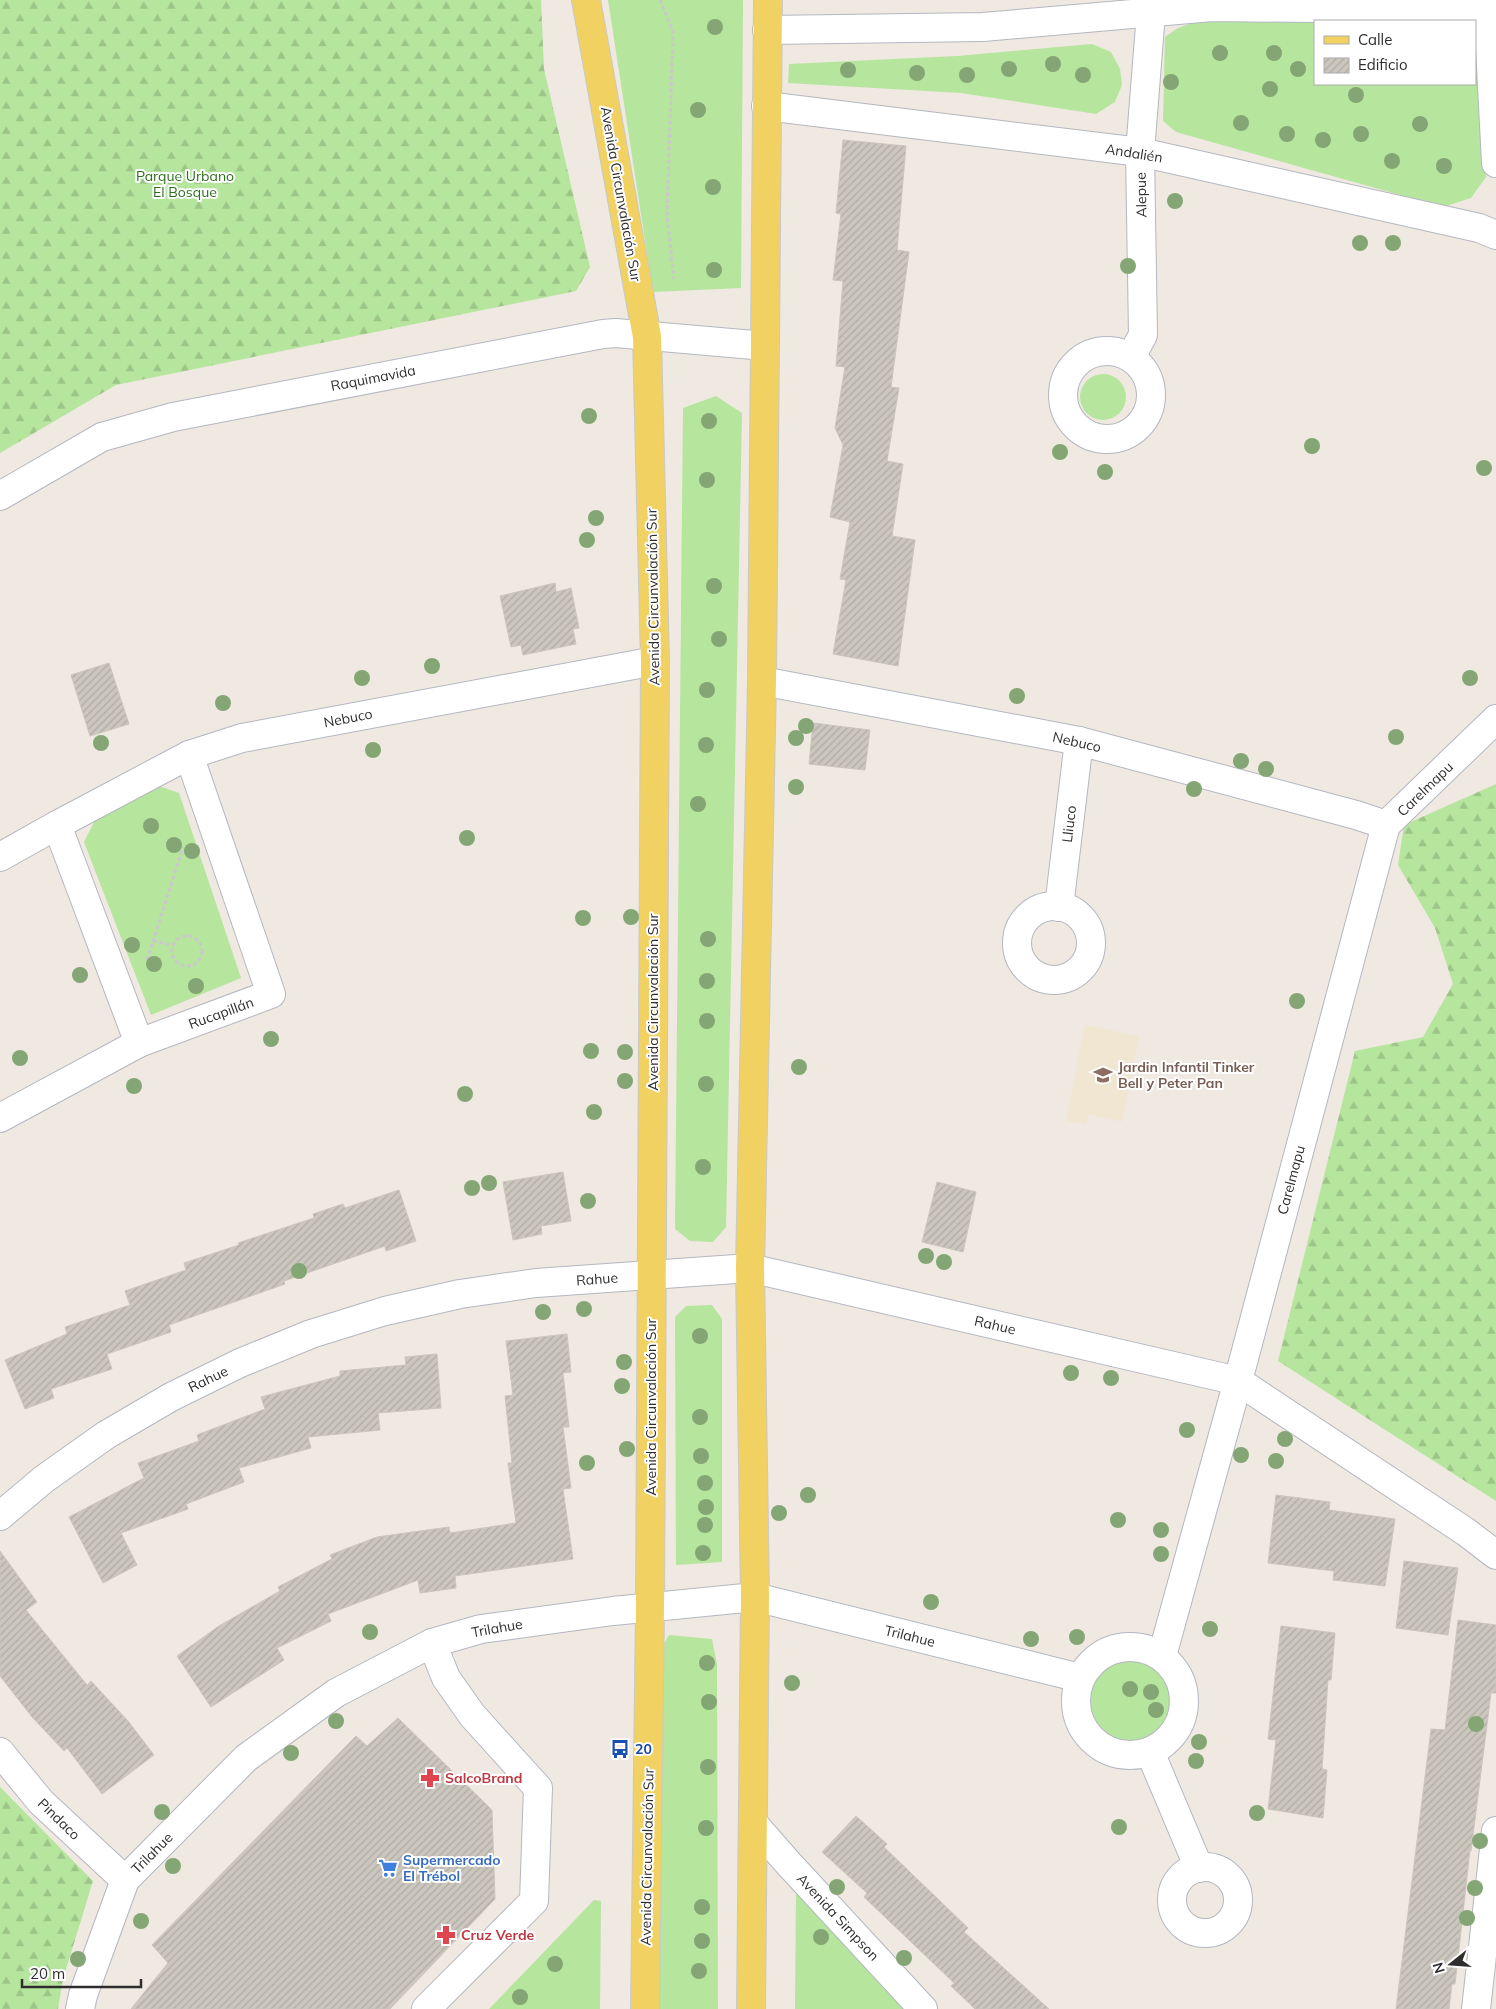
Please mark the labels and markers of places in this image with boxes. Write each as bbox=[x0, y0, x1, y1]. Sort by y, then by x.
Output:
place label: Jardin Infantil Tinker Bell y Peter Pan bbox=[1118, 1058, 1255, 1092]
school or university icon: Jardin Infantil Tinker Bell y Peter Pan bbox=[1092, 1064, 1114, 1086]
bus stop icon: 20 bbox=[609, 1738, 631, 1760]
place label: 20 bbox=[635, 1740, 652, 1758]
pharmacy icon: SalcoBrand bbox=[419, 1767, 441, 1789]
place label: SalcoBrand bbox=[445, 1769, 522, 1787]
place label: Supermercado El Trébol bbox=[403, 1851, 501, 1885]
supermarket icon: Supermercado El Trébol bbox=[377, 1857, 399, 1879]
pharmacy icon: Cruz Verde bbox=[435, 1924, 457, 1946]
place label: Cruz Verde bbox=[461, 1926, 535, 1944]

